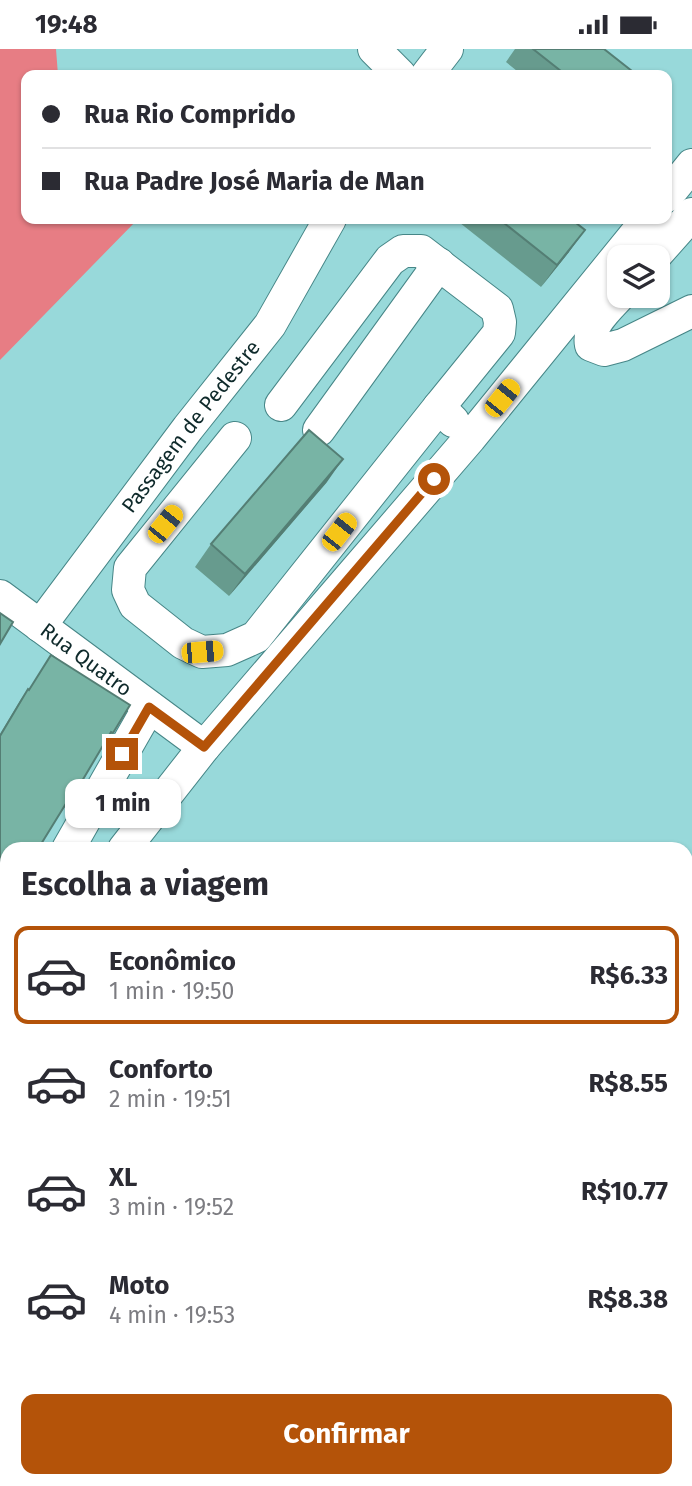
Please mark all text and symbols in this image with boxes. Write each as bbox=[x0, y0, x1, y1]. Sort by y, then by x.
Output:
text: 19:48 bbox=[35, 9, 98, 40]
text: Rua Rio Comprido bbox=[84, 99, 296, 130]
text: Rua Padre José Maria de Man bbox=[84, 166, 425, 197]
map controls bbox=[607, 245, 670, 308]
button: layers bbox=[607, 245, 670, 308]
street label: Passagem de Pedestre bbox=[116, 335, 266, 518]
car bbox=[481, 375, 524, 421]
route start bbox=[418, 463, 450, 495]
car bbox=[144, 501, 187, 547]
car bbox=[318, 509, 361, 555]
street label: Rua Quatro bbox=[35, 617, 137, 702]
car bbox=[181, 640, 224, 664]
route end bbox=[106, 738, 138, 770]
callout: 1 min bbox=[64, 779, 180, 827]
text: 1 min bbox=[95, 789, 151, 817]
text: Escolha a viagem bbox=[21, 865, 269, 903]
icon: car bbox=[25, 944, 88, 1007]
text: Econômico bbox=[109, 946, 236, 977]
text: R$6.33 bbox=[590, 960, 668, 991]
text: 1 min · 19:50 bbox=[109, 977, 234, 1005]
icon: car bbox=[25, 1052, 88, 1115]
text: Conforto bbox=[109, 1054, 213, 1085]
text: R$8.55 bbox=[589, 1068, 668, 1099]
text: 2 min · 19:51 bbox=[109, 1085, 232, 1113]
icon: car bbox=[25, 1160, 88, 1223]
text: XL bbox=[109, 1162, 137, 1193]
text: R$10.77 bbox=[581, 1176, 668, 1207]
text: 3 min · 19:52 bbox=[109, 1193, 234, 1221]
icon: car bbox=[25, 1268, 88, 1331]
text: Moto bbox=[109, 1270, 169, 1301]
text: R$8.38 bbox=[588, 1284, 668, 1315]
text: 4 min · 19:53 bbox=[109, 1301, 235, 1329]
button: Confirmar bbox=[21, 1394, 672, 1474]

